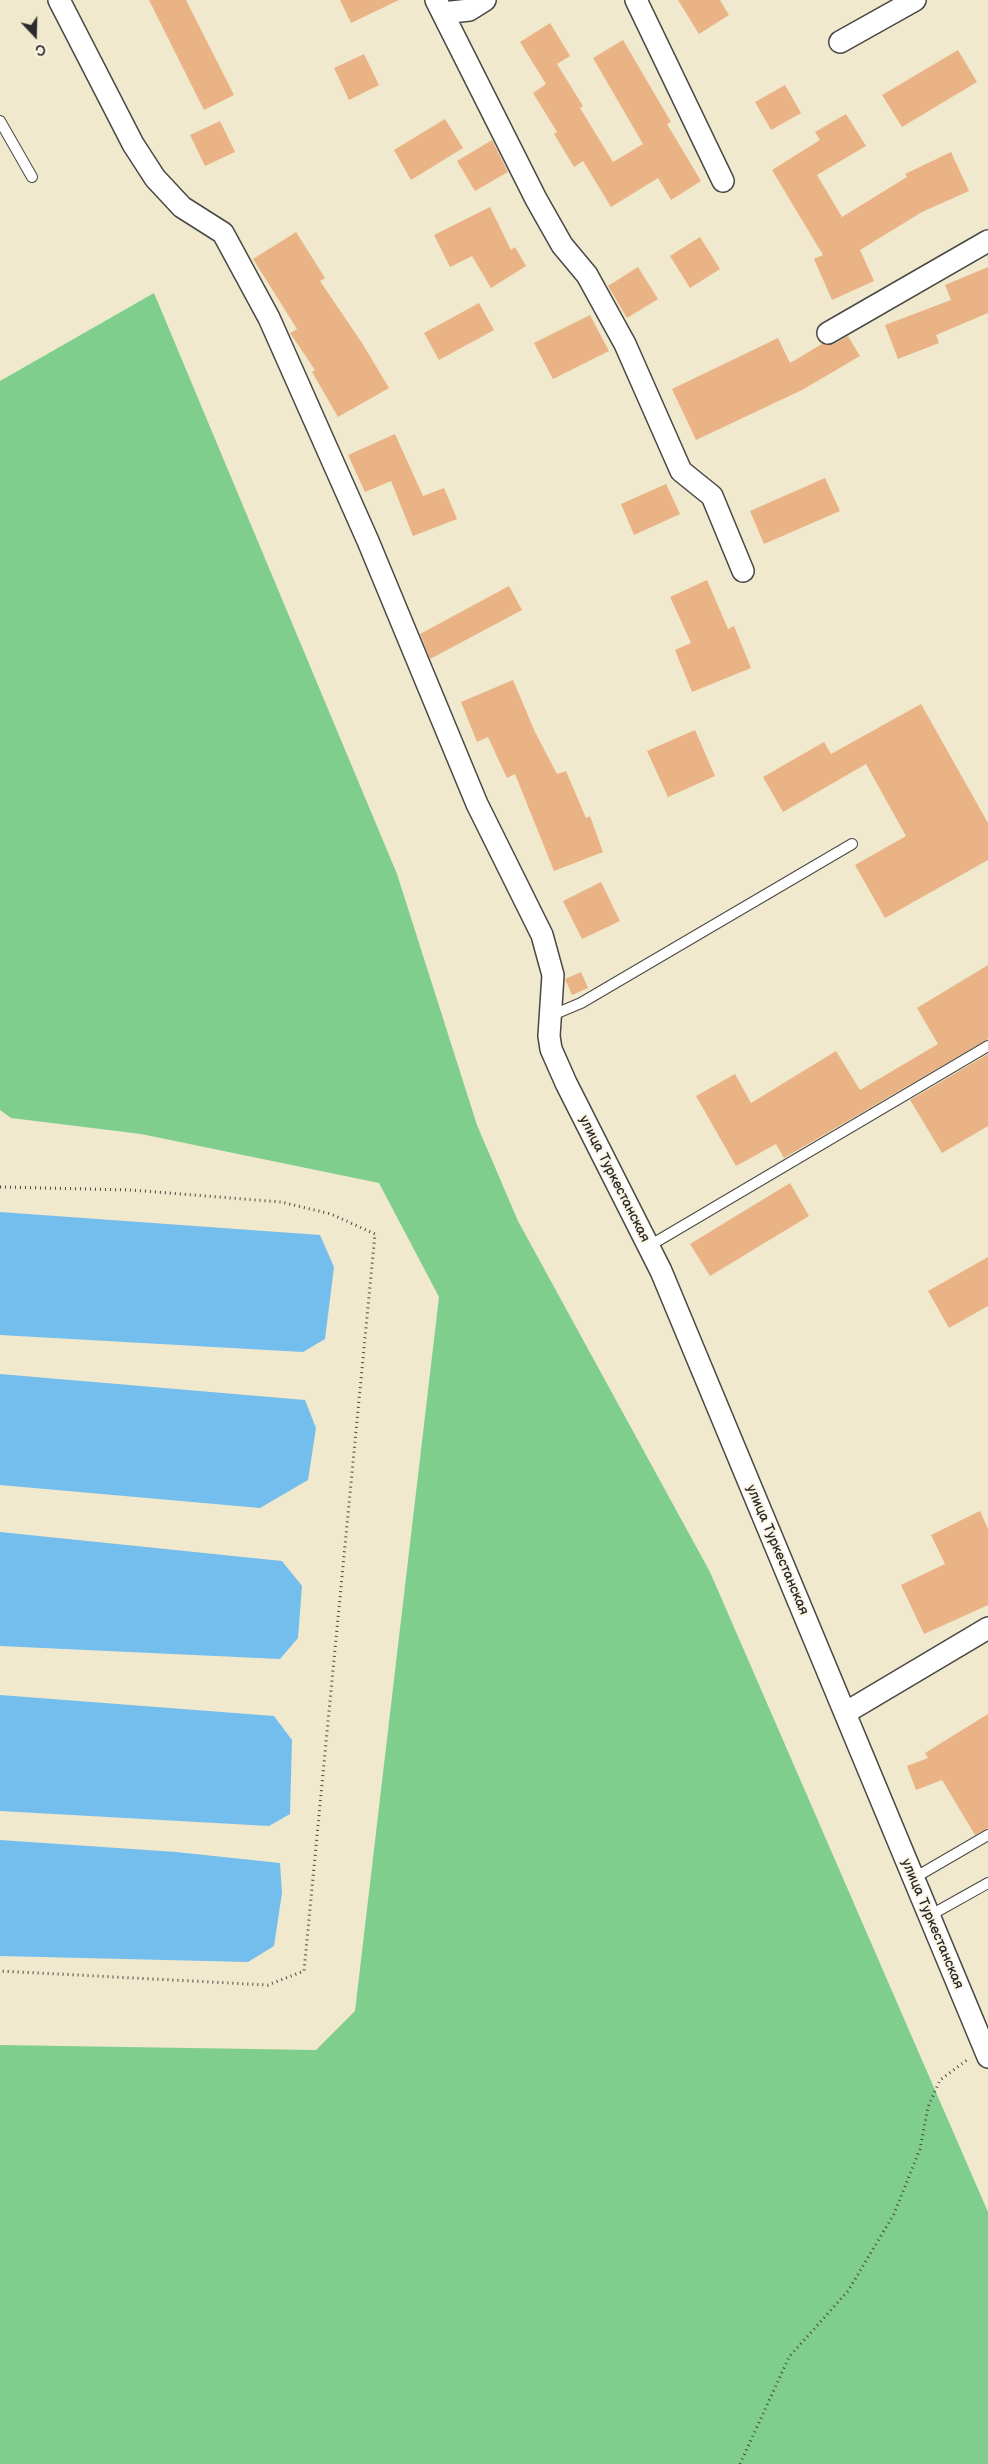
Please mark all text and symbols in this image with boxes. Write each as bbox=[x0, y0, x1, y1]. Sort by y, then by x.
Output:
north arrow bbox=[10, 10, 60, 60]
text: С bbox=[33, 40, 48, 59]
street label: улица Туркестанская bbox=[575, 1113, 653, 1245]
street label: улица Туркестанская bbox=[742, 1482, 812, 1618]
street label: улица Туркестанская bbox=[897, 1856, 967, 1992]

